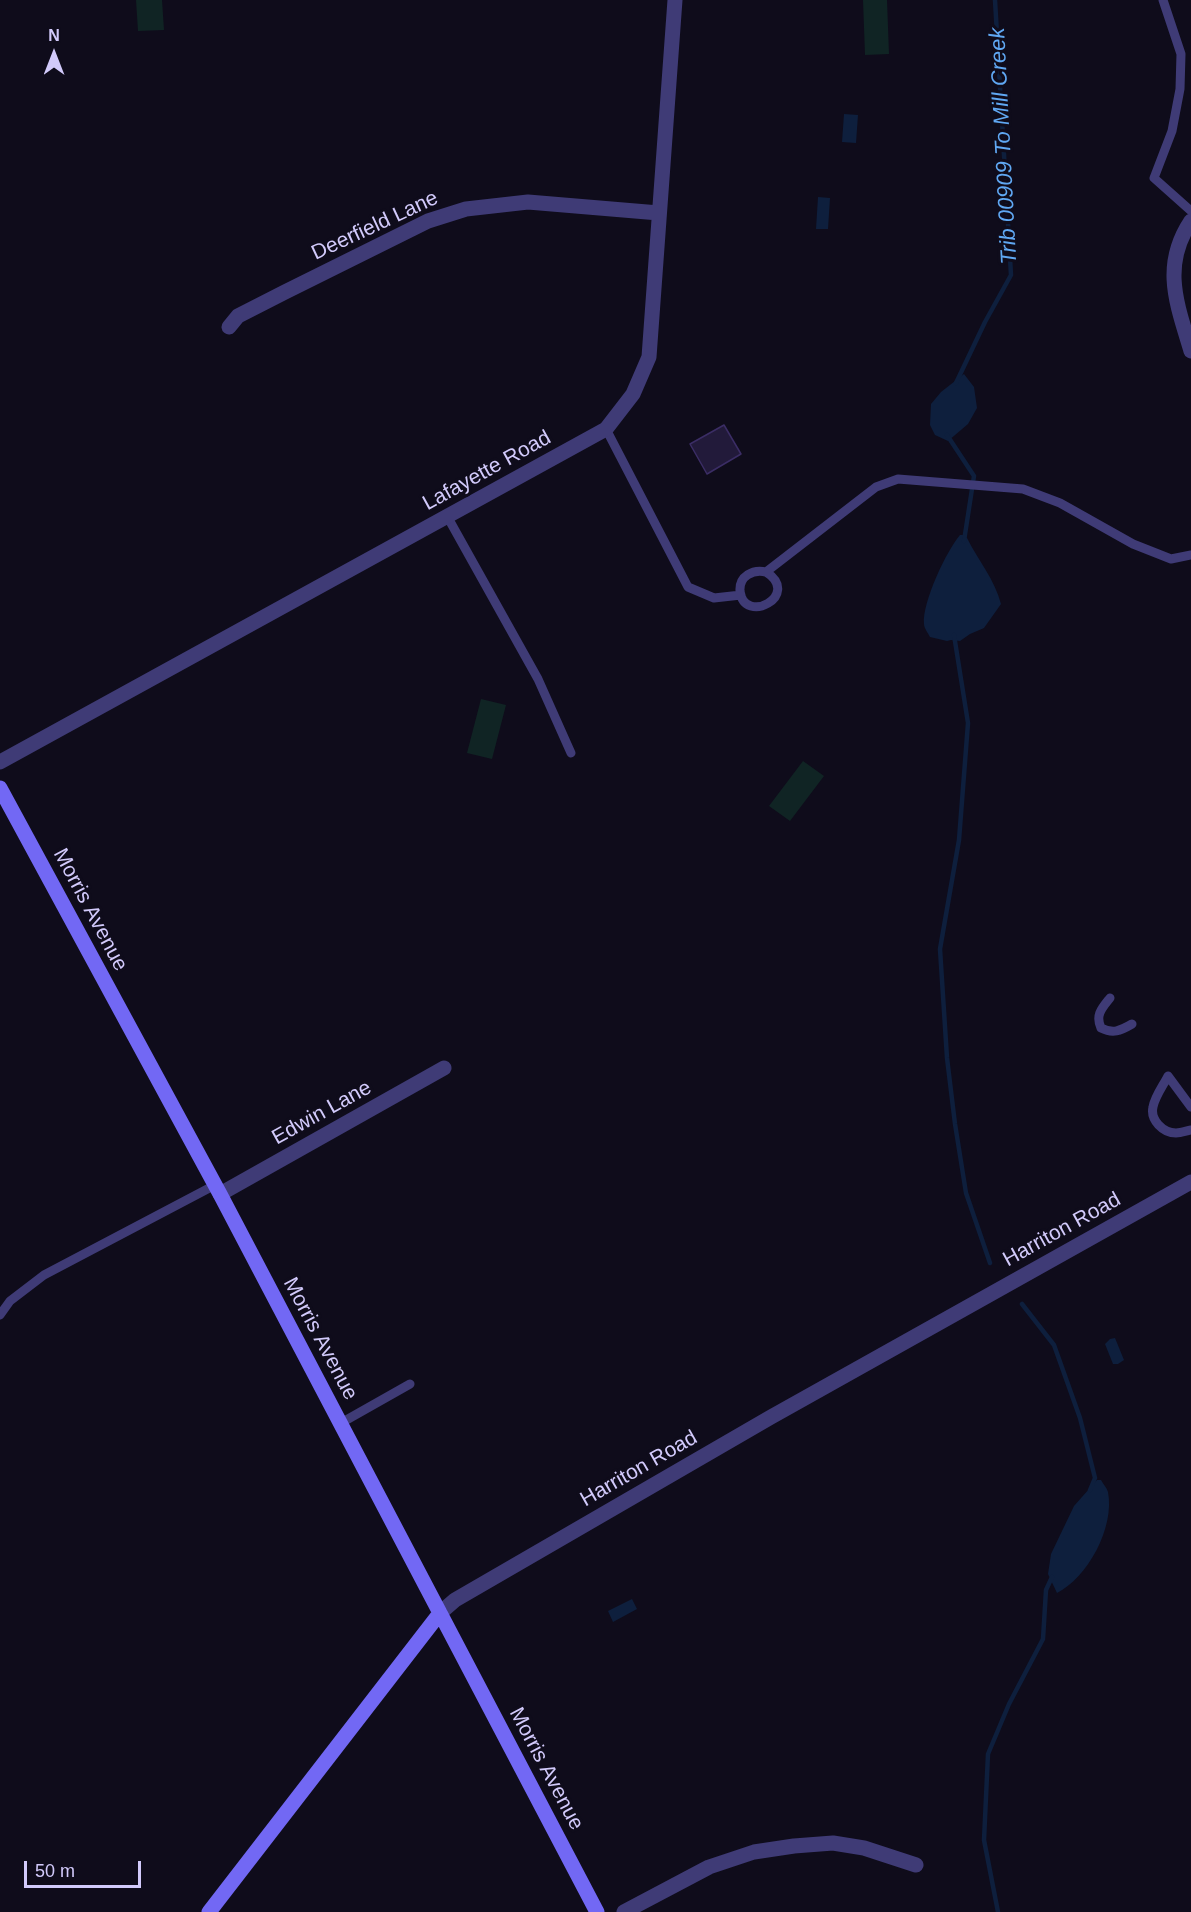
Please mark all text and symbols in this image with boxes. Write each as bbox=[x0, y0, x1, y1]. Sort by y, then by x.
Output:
north arrow bbox=[24, 24, 84, 84]
text: N bbox=[48, 27, 60, 44]
water label: Trib 00909 To Mill Creek bbox=[985, 27, 1023, 265]
street label: Deerfield Lane bbox=[308, 186, 442, 266]
street label: Lafayette Road bbox=[419, 425, 555, 517]
street label: Morris Avenue bbox=[47, 844, 133, 976]
street label: Edwin Lane bbox=[268, 1075, 376, 1151]
street label: Harriton Road bbox=[999, 1187, 1125, 1273]
street label: Morris Avenue bbox=[277, 1273, 363, 1405]
street label: Harriton Road bbox=[576, 1425, 702, 1513]
street label: Morris Avenue bbox=[503, 1703, 589, 1835]
scale bar bbox=[27, 1849, 144, 1887]
text: 50 m bbox=[35, 1861, 75, 1881]

